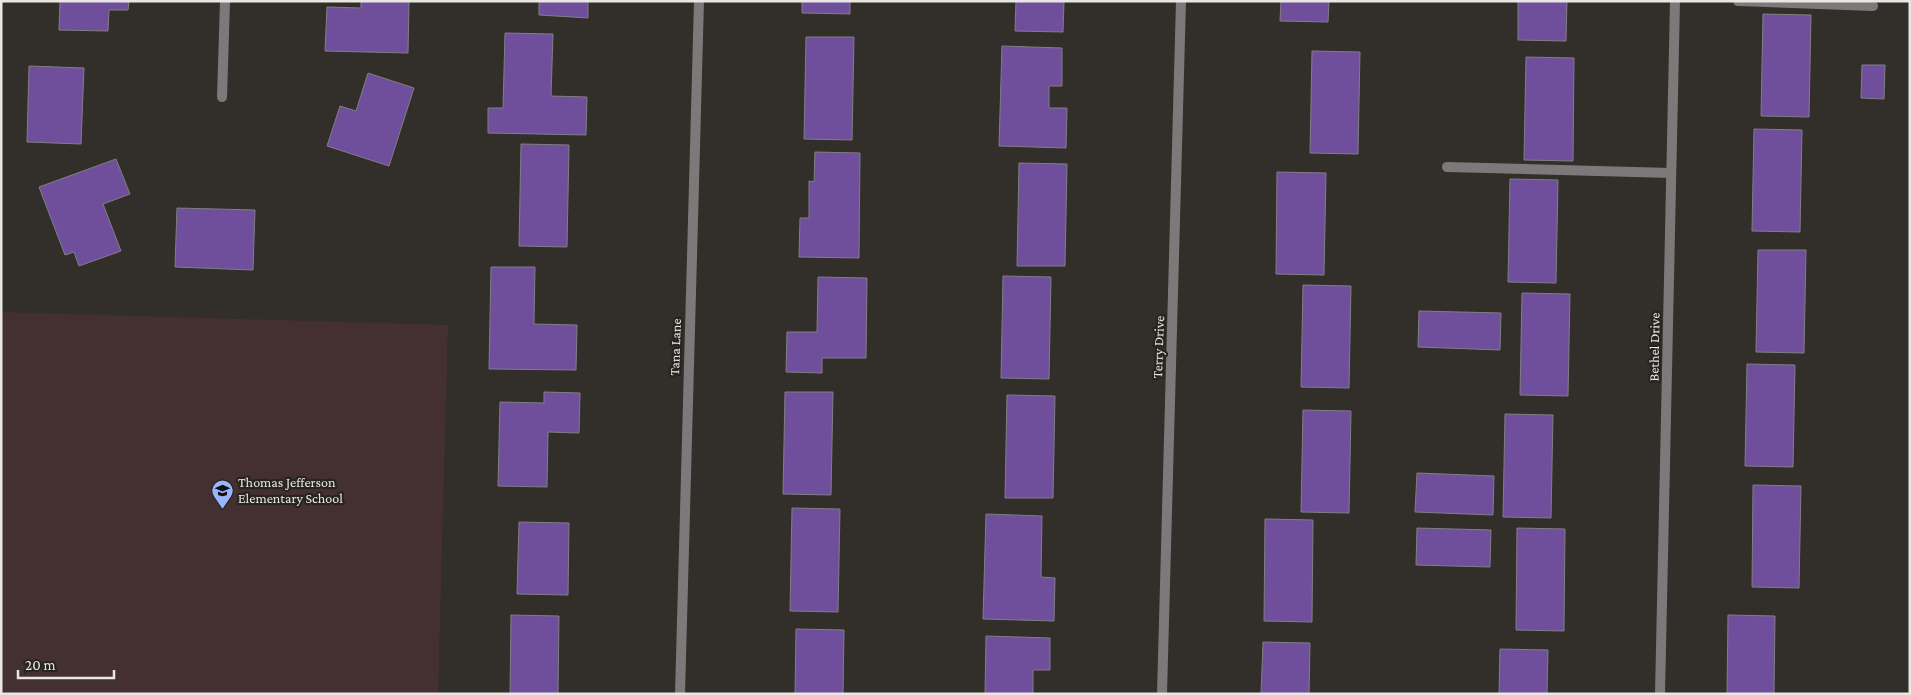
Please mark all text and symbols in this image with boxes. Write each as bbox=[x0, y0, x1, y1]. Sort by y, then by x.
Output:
street label: Bethel Drive bbox=[1645, 312, 1663, 382]
street label: Terry Drive bbox=[1149, 315, 1167, 379]
street label: Tana Lane bbox=[666, 318, 684, 376]
place label: Thomas Jefferson Elementary School bbox=[238, 474, 343, 506]
school or university icon: Thomas Jefferson Elementary School bbox=[210, 478, 234, 509]
scale bar bbox=[18, 648, 114, 680]
text: 20 m bbox=[25, 657, 56, 673]

